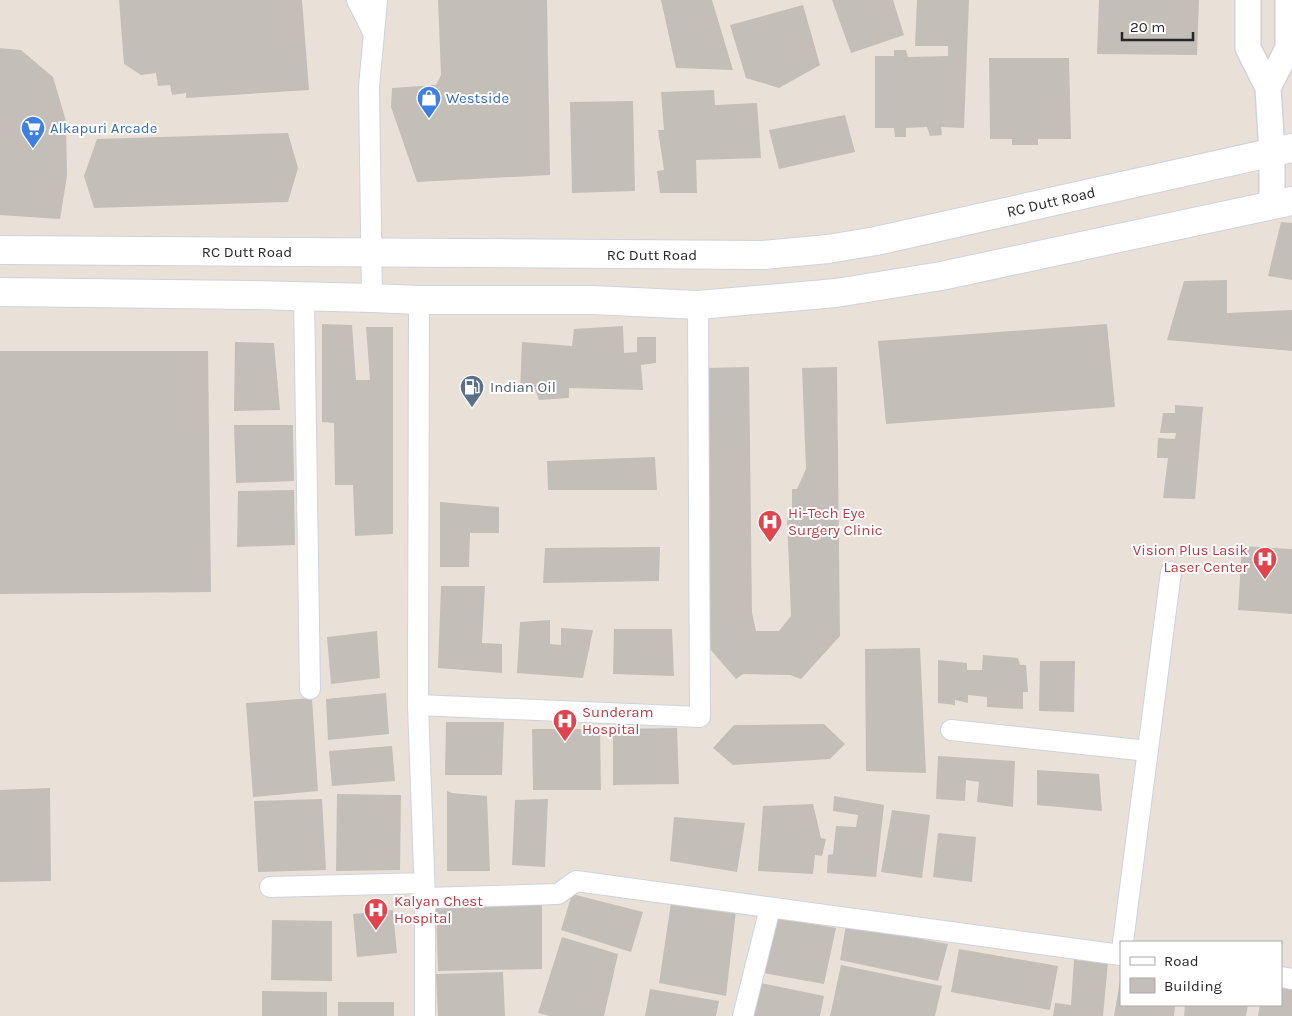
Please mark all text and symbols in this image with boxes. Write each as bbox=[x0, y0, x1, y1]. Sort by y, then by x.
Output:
scale bar bbox=[1122, 10, 1193, 42]
text: 20 m bbox=[1130, 18, 1165, 36]
shop icon: Westside bbox=[416, 85, 442, 119]
place label: Westside bbox=[446, 89, 509, 107]
supermarket icon: Alkapuri Arcade bbox=[20, 115, 46, 149]
place label: Alkapuri Arcade bbox=[50, 119, 157, 137]
street label: RC Dutt Road bbox=[1005, 183, 1097, 221]
street label: RC Dutt Road bbox=[202, 243, 292, 261]
street label: RC Dutt Road bbox=[607, 246, 697, 264]
fuel station icon: Indian Oil bbox=[459, 374, 485, 408]
place label: Indian Oil bbox=[490, 378, 556, 396]
place label: Hi-Tech Eye Surgery Clinic bbox=[788, 504, 883, 539]
hospital icon: Hi-Tech Eye Surgery Clinic bbox=[757, 509, 783, 543]
place label: Vision Plus Lasik Laser Center bbox=[1133, 541, 1249, 576]
hospital icon: Vision Plus Lasik Laser Center bbox=[1252, 546, 1278, 580]
place label: Sunderam Hospital bbox=[582, 703, 654, 738]
hospital icon: Sunderam Hospital bbox=[552, 708, 578, 742]
place label: Kalyan Chest Hospital bbox=[394, 892, 483, 927]
hospital icon: Kalyan Chest Hospital bbox=[363, 897, 389, 931]
legend bbox=[1120, 941, 1282, 1006]
text: Road bbox=[1164, 952, 1199, 970]
text: Building bbox=[1164, 977, 1222, 995]

